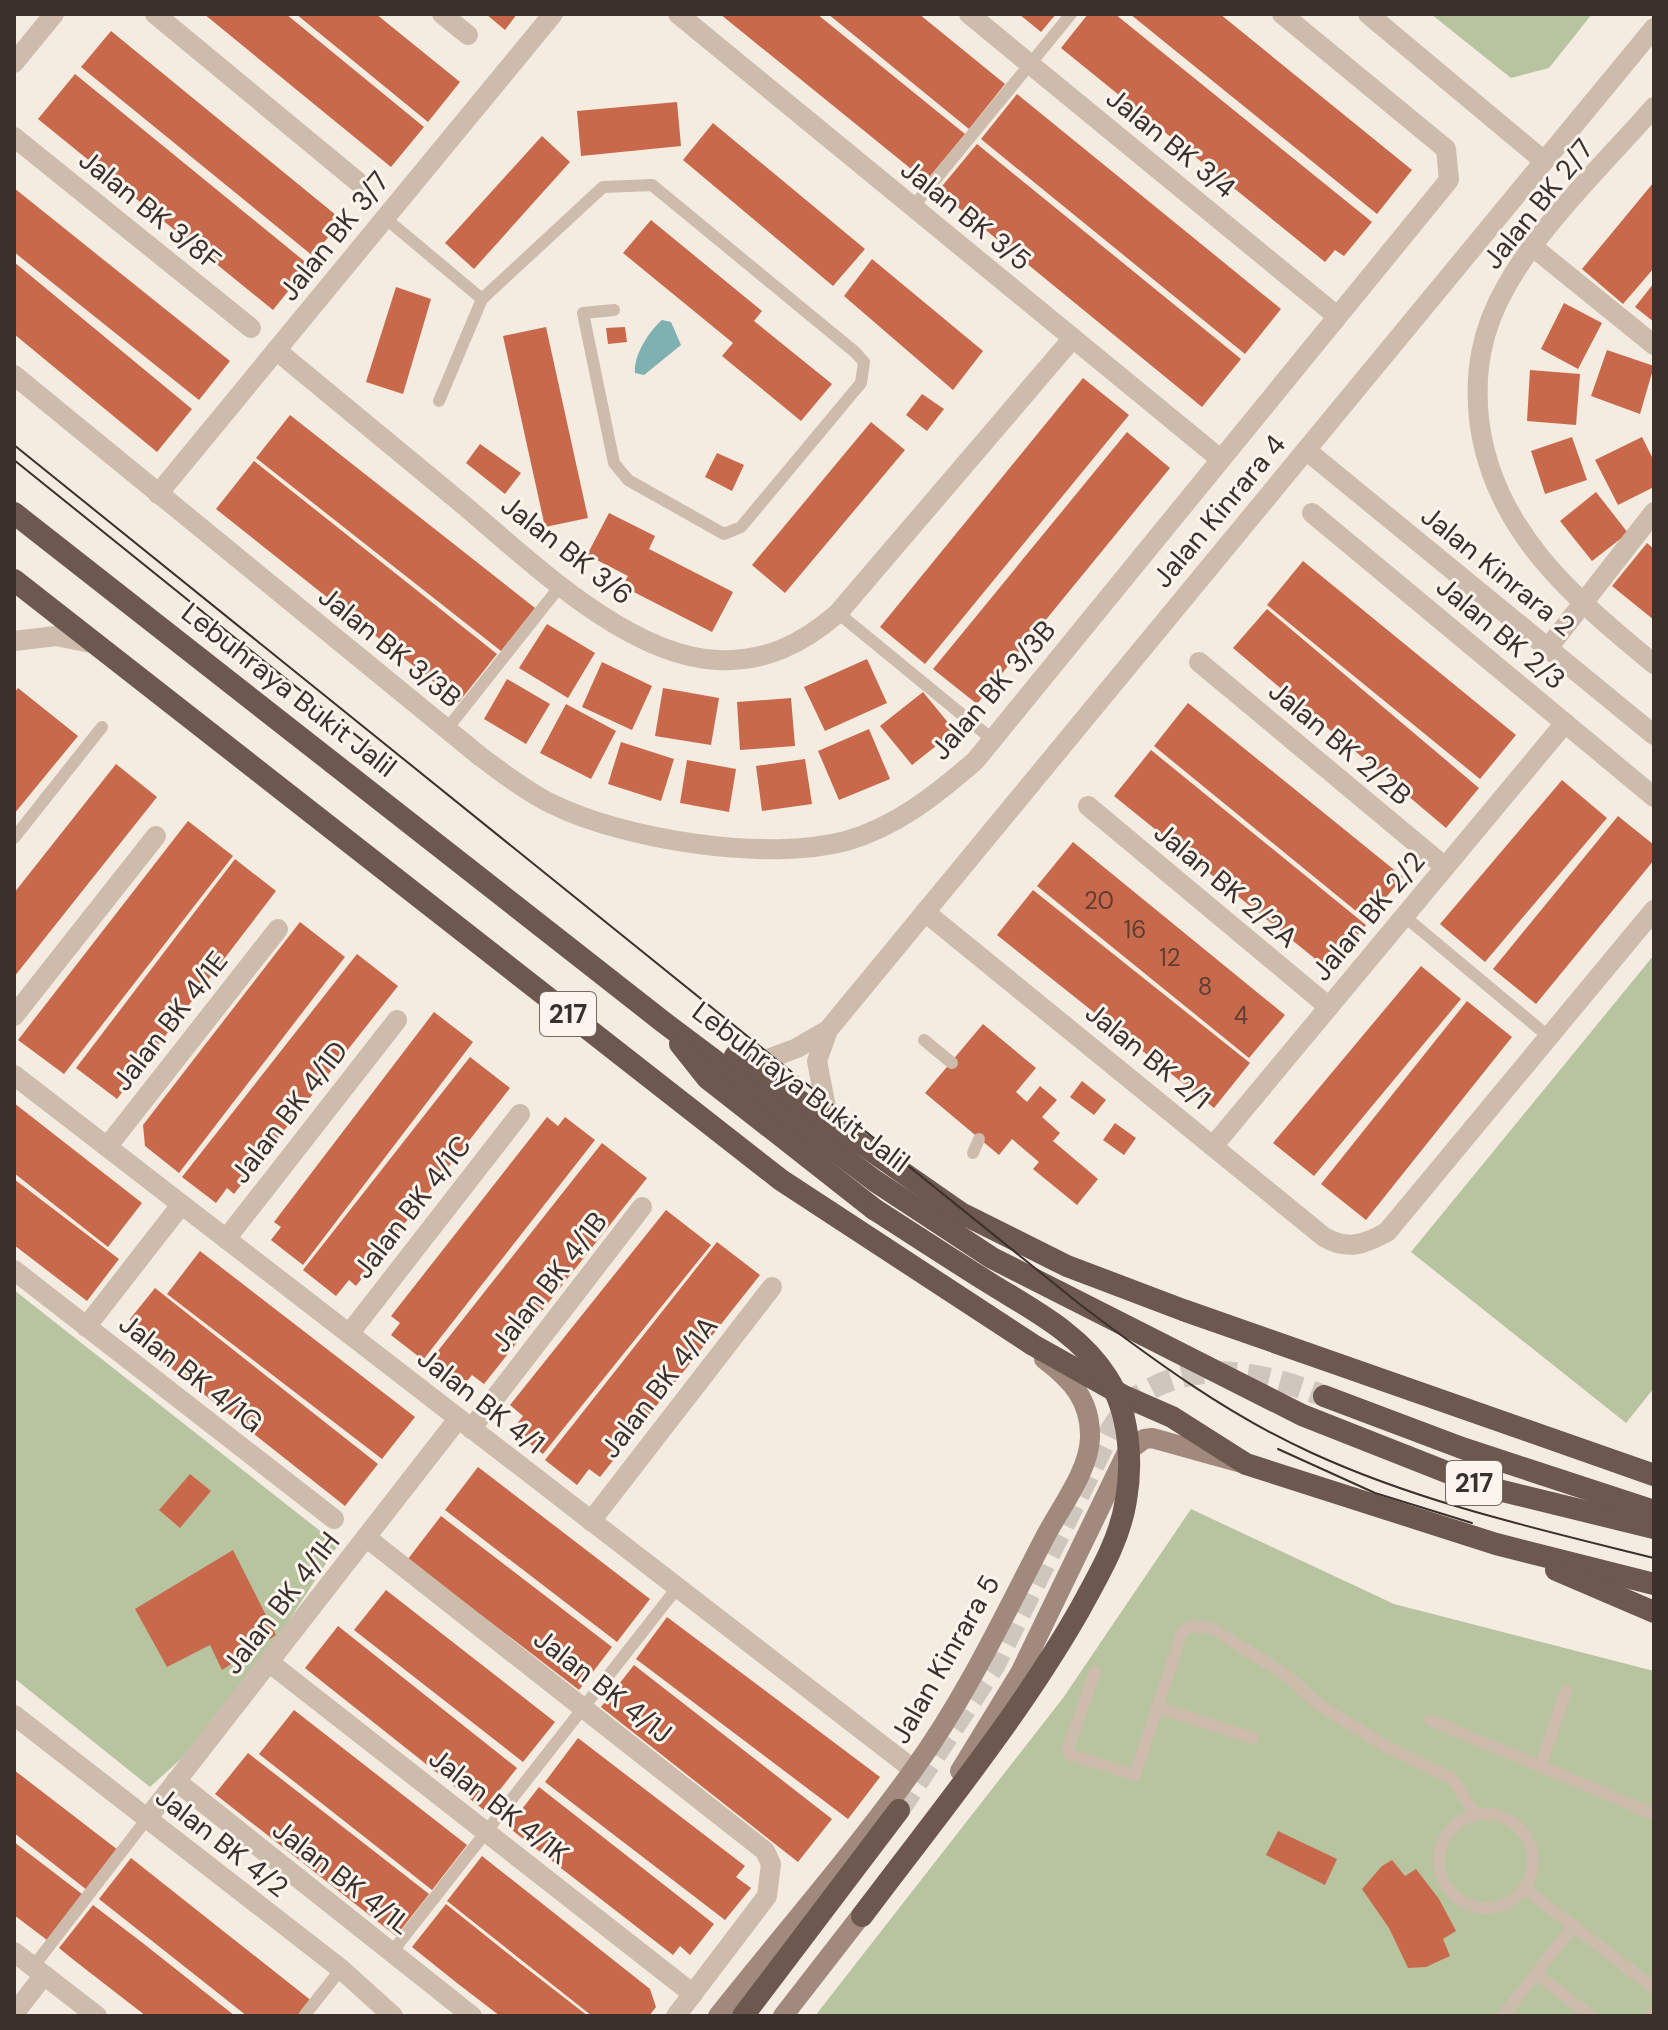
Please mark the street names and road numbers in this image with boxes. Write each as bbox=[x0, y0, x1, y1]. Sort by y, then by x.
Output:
street label: Jalan BK 3/4 bbox=[1099, 79, 1243, 207]
street label: Jalan BK 2/7 bbox=[1474, 131, 1602, 277]
street label: Jalan BK 3/8F bbox=[71, 141, 229, 279]
street label: Jalan BK 3/5 bbox=[893, 151, 1039, 279]
street label: Jalan BK 3/7 bbox=[271, 164, 397, 308]
street label: Jalan Kinrara 4 bbox=[1144, 427, 1294, 595]
street label: Jalan BK 3/6 bbox=[493, 487, 641, 613]
street label: Jalan Kinrara 2 bbox=[1413, 497, 1583, 645]
street label: Jalan BK 2/3 bbox=[1429, 568, 1573, 698]
street label: Jalan BK 3/3B bbox=[311, 578, 469, 716]
street label: Lebuhraya Bukit Jalil bbox=[174, 594, 404, 786]
street label: Jalan BK 3/3B bbox=[922, 612, 1064, 768]
street label: Jalan BK 2/2B bbox=[1261, 673, 1419, 813]
street label: Jalan BK 2/2A bbox=[1146, 814, 1306, 956]
street label: Jalan BK 2/2 bbox=[1303, 844, 1433, 988]
street label: Jalan BK 4/1E bbox=[104, 944, 236, 1098]
road number: 217 bbox=[540, 992, 596, 1036]
street label: Lebuhraya Bukit Jalil bbox=[685, 993, 917, 1181]
street label: Jalan BK 2/1 bbox=[1078, 994, 1218, 1118]
street label: Jalan BK 4/1D bbox=[222, 1033, 356, 1191]
street label: Jalan BK 4/1C bbox=[345, 1128, 479, 1286]
street label: Jalan BK 4/1B bbox=[483, 1204, 615, 1360]
street label: Jalan BK 4/1G bbox=[111, 1305, 271, 1441]
street label: Jalan BK 4/1A bbox=[592, 1309, 726, 1465]
street label: Jalan BK 4/1 bbox=[410, 1340, 552, 1462]
road number: 217 bbox=[1446, 1461, 1502, 1505]
street label: Jalan BK 4/1H bbox=[214, 1524, 348, 1682]
street label: Jalan Kinrara 5 bbox=[882, 1568, 1008, 1750]
street label: Jalan BK 4/1J bbox=[526, 1620, 680, 1752]
street label: Jalan BK 4/1K bbox=[421, 1740, 577, 1872]
street label: Jalan BK 4/2 bbox=[148, 1778, 296, 1906]
street label: Jalan BK 4/1L bbox=[265, 1811, 419, 1943]

